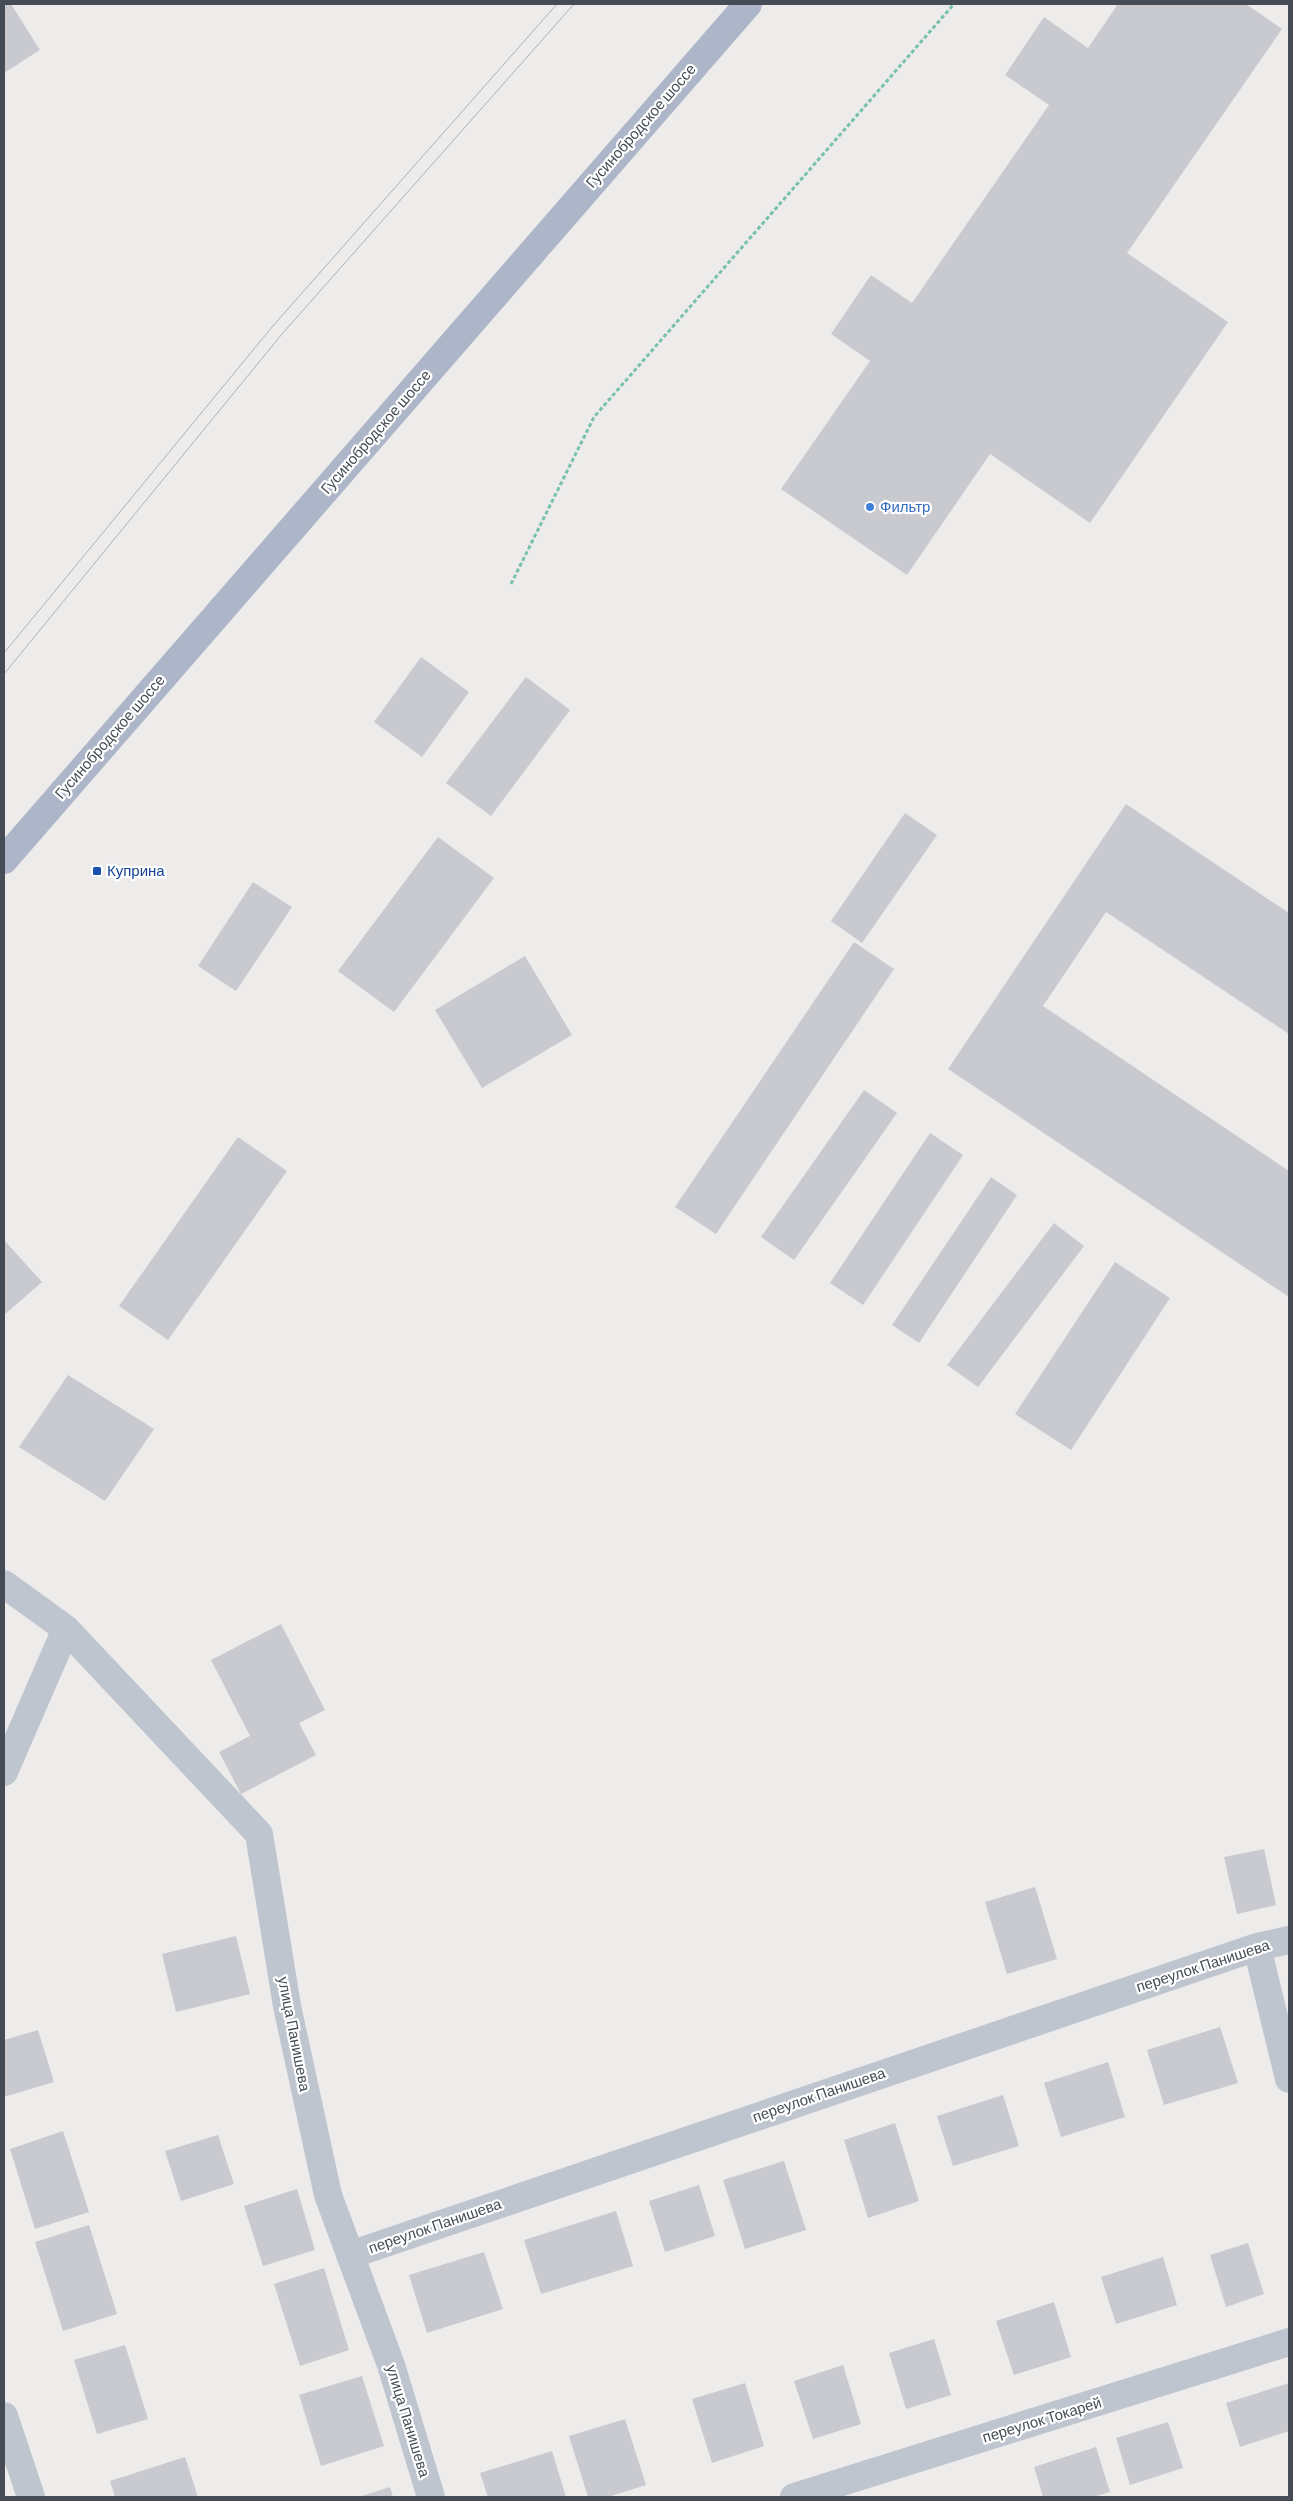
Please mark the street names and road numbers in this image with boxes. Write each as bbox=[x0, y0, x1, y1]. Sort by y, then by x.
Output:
street label: Гусинобродское шоссе bbox=[582, 60, 699, 191]
street label: Гусинобродское шоссе bbox=[317, 366, 434, 497]
street label: Гусинобродское шоссе bbox=[51, 671, 168, 802]
street label: переулок Панишева bbox=[1134, 1935, 1272, 1995]
street label: улица Панишева bbox=[275, 1975, 315, 2093]
street label: переулок Панишева bbox=[750, 2063, 888, 2125]
street label: переулок Панишева bbox=[366, 2194, 504, 2256]
street label: улица Панишева bbox=[383, 2362, 435, 2480]
street label: переулок Токарей bbox=[980, 2392, 1103, 2446]

